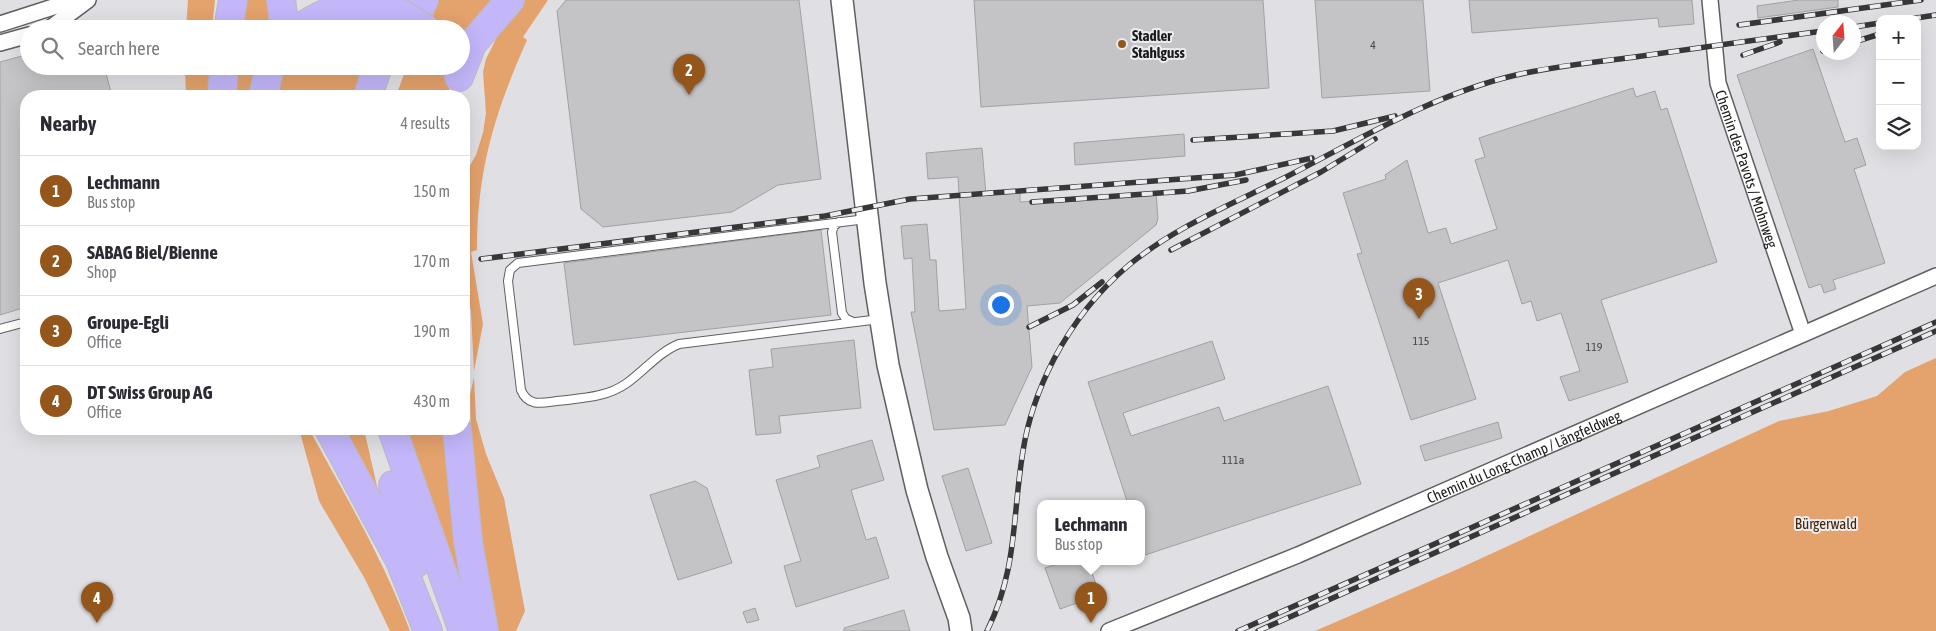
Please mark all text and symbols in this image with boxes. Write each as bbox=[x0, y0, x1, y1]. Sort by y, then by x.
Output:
north arrow bbox=[1816, 15, 1861, 60]
map controls bbox=[1876, 15, 1921, 150]
button: + bbox=[1876, 15, 1921, 60]
search box bbox=[20, 20, 470, 75]
place label: Stadler Stahlguss bbox=[1132, 27, 1186, 61]
icon: search bbox=[38, 34, 66, 62]
text: Search here bbox=[78, 37, 160, 59]
marker: Stadler Stahlguss bbox=[1116, 38, 1128, 50]
house number: 4 bbox=[1370, 38, 1376, 52]
pin: 2 bbox=[673, 54, 705, 95]
button: − bbox=[1876, 60, 1921, 105]
street label: Chemin des Pavots / Mohnweg bbox=[1712, 88, 1782, 250]
button: layers bbox=[1876, 105, 1921, 150]
text: Nearby bbox=[40, 111, 96, 135]
text: 4 results bbox=[400, 114, 450, 132]
text: Lechmann bbox=[87, 171, 160, 193]
text: 1 bbox=[52, 182, 60, 200]
text: 150 m bbox=[414, 182, 450, 200]
text: Bus stop bbox=[87, 193, 135, 211]
text: SABAG Biel/Bienne bbox=[87, 241, 218, 263]
text: 2 bbox=[52, 252, 60, 270]
text: 170 m bbox=[414, 252, 450, 270]
text: Shop bbox=[87, 263, 117, 281]
pin: 3 bbox=[1403, 278, 1435, 319]
your location bbox=[988, 292, 1014, 318]
text: Groupe-Egli bbox=[87, 311, 169, 333]
text: 3 bbox=[52, 322, 60, 340]
text: 190 m bbox=[414, 322, 450, 340]
text: Office bbox=[87, 333, 122, 351]
house number: 115 bbox=[1413, 334, 1429, 348]
house number: 119 bbox=[1586, 340, 1603, 354]
text: DT Swiss Group AG bbox=[87, 381, 213, 403]
text: 4 bbox=[52, 392, 60, 410]
text: 430 m bbox=[414, 392, 450, 410]
text: Office bbox=[87, 403, 122, 421]
street label: Chemin du Long-Champ / Längfeldweg bbox=[1424, 406, 1624, 506]
house number: 111a bbox=[1222, 453, 1244, 467]
popup bbox=[1037, 500, 1145, 565]
text: Lechmann bbox=[1054, 513, 1128, 535]
park label: Bürgerwald bbox=[1795, 515, 1857, 532]
text: Bus stop bbox=[1054, 535, 1103, 553]
pin: 4 bbox=[81, 582, 113, 623]
pin: 1 bbox=[1075, 582, 1107, 623]

